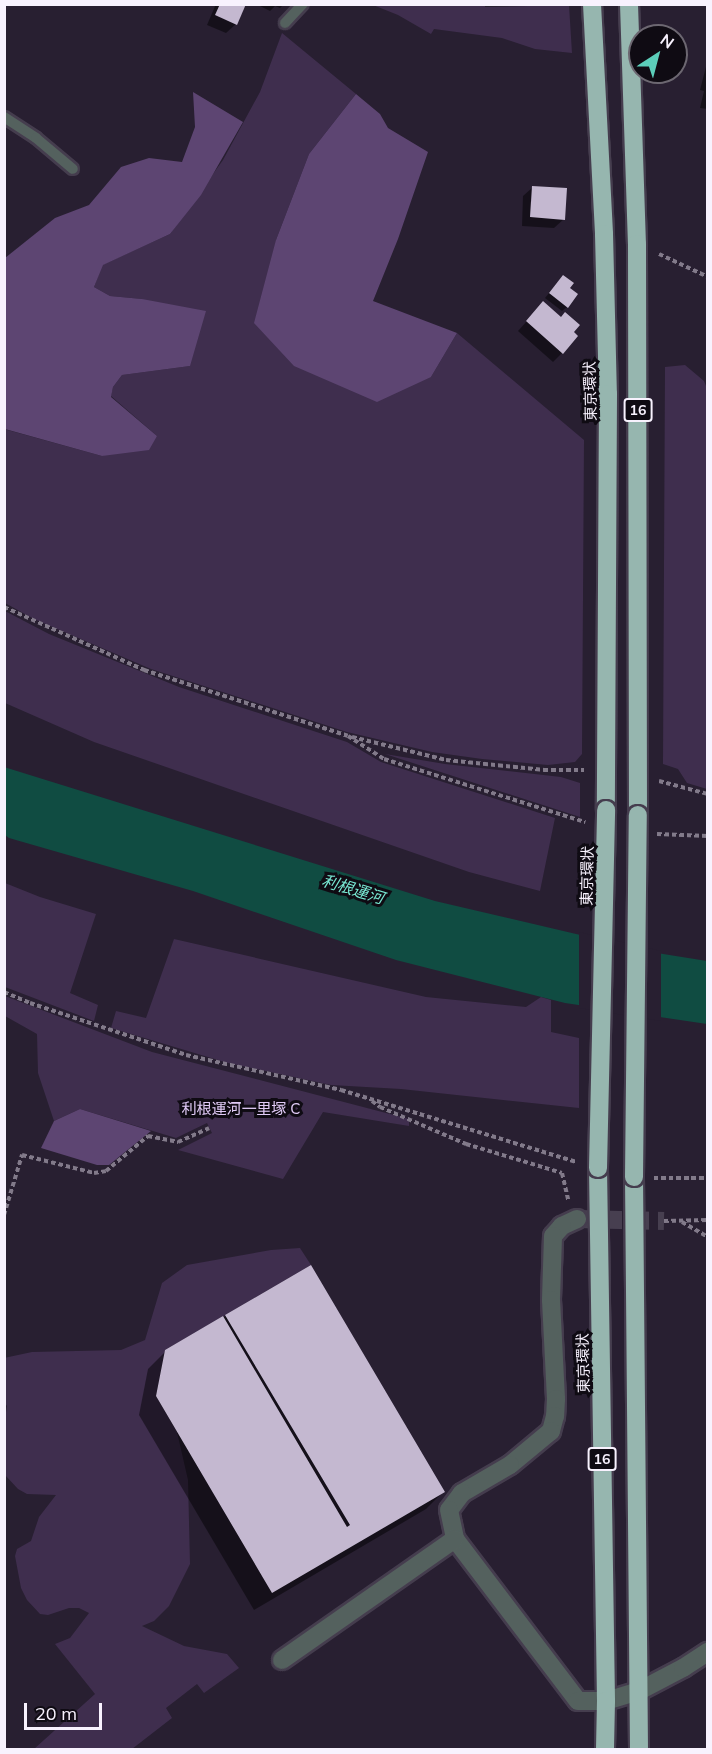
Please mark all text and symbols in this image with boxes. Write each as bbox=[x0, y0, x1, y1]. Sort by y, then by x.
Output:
north arrow bbox=[628, 24, 688, 84]
text: N bbox=[657, 29, 678, 53]
street label: 東京環状 bbox=[580, 361, 600, 421]
road number: 16 bbox=[623, 399, 653, 421]
street label: 東京環状 bbox=[577, 846, 597, 906]
water label: 利根運河 bbox=[320, 870, 386, 908]
park label: 利根運河一里塚 C bbox=[181, 1100, 301, 1118]
street label: 東京環状 bbox=[573, 1333, 593, 1393]
road number: 16 bbox=[587, 1448, 617, 1470]
scale bar bbox=[27, 1691, 105, 1729]
text: 20 m bbox=[35, 1702, 77, 1725]

